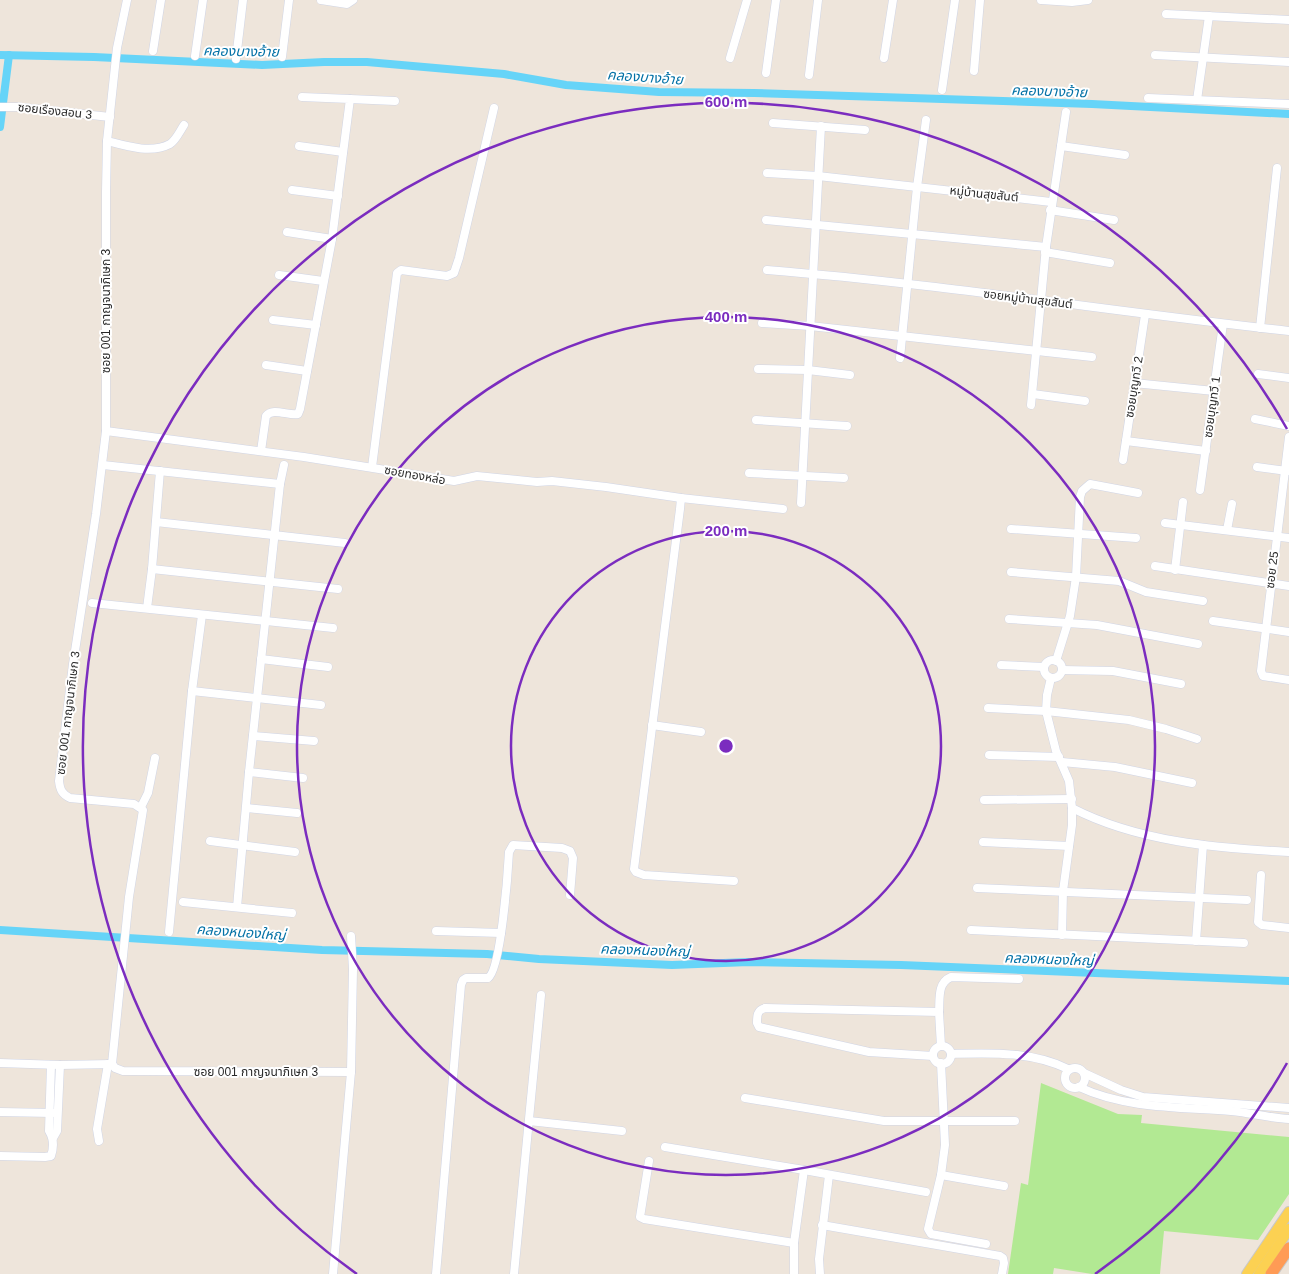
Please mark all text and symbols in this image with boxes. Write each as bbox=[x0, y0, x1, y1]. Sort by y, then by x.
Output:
water label: คลองบางอ้าย bbox=[203, 42, 281, 60]
water label: คลองบางอ้าย bbox=[607, 66, 685, 88]
water label: คลองบางอ้าย bbox=[1011, 82, 1089, 100]
text: 600 m bbox=[705, 93, 747, 110]
street label: ซอยเรืองสอน 3 bbox=[17, 100, 93, 122]
street label: หมู่บ้านสุขสันต์ bbox=[949, 183, 1019, 205]
street label: ซอย 001 กาญจนาภิเษก 3 bbox=[99, 248, 113, 373]
street label: ซอยหมู่บ้านสุขสันต์ bbox=[983, 287, 1073, 311]
text: 400 m bbox=[705, 308, 747, 325]
street label: ซอยบุญทวี 2 bbox=[1122, 355, 1146, 419]
street label: ซอยบุญทวี 1 bbox=[1201, 375, 1223, 439]
street label: ซอยทองหล่อ bbox=[383, 463, 447, 487]
text: 200 m bbox=[705, 522, 747, 539]
street label: ซอย 25 bbox=[1263, 550, 1281, 589]
street label: ซอย 001 กาญจนาภิเษก 3 bbox=[53, 650, 83, 776]
centre of rings bbox=[717, 737, 735, 755]
water label: คลองหนองใหญ่ bbox=[196, 921, 288, 943]
water label: คลองหนองใหญ่ bbox=[600, 940, 692, 960]
water label: คลองหนองใหญ่ bbox=[1004, 949, 1096, 969]
street label: ซอย 001 กาญจนาภิเษก 3 bbox=[194, 1065, 319, 1079]

